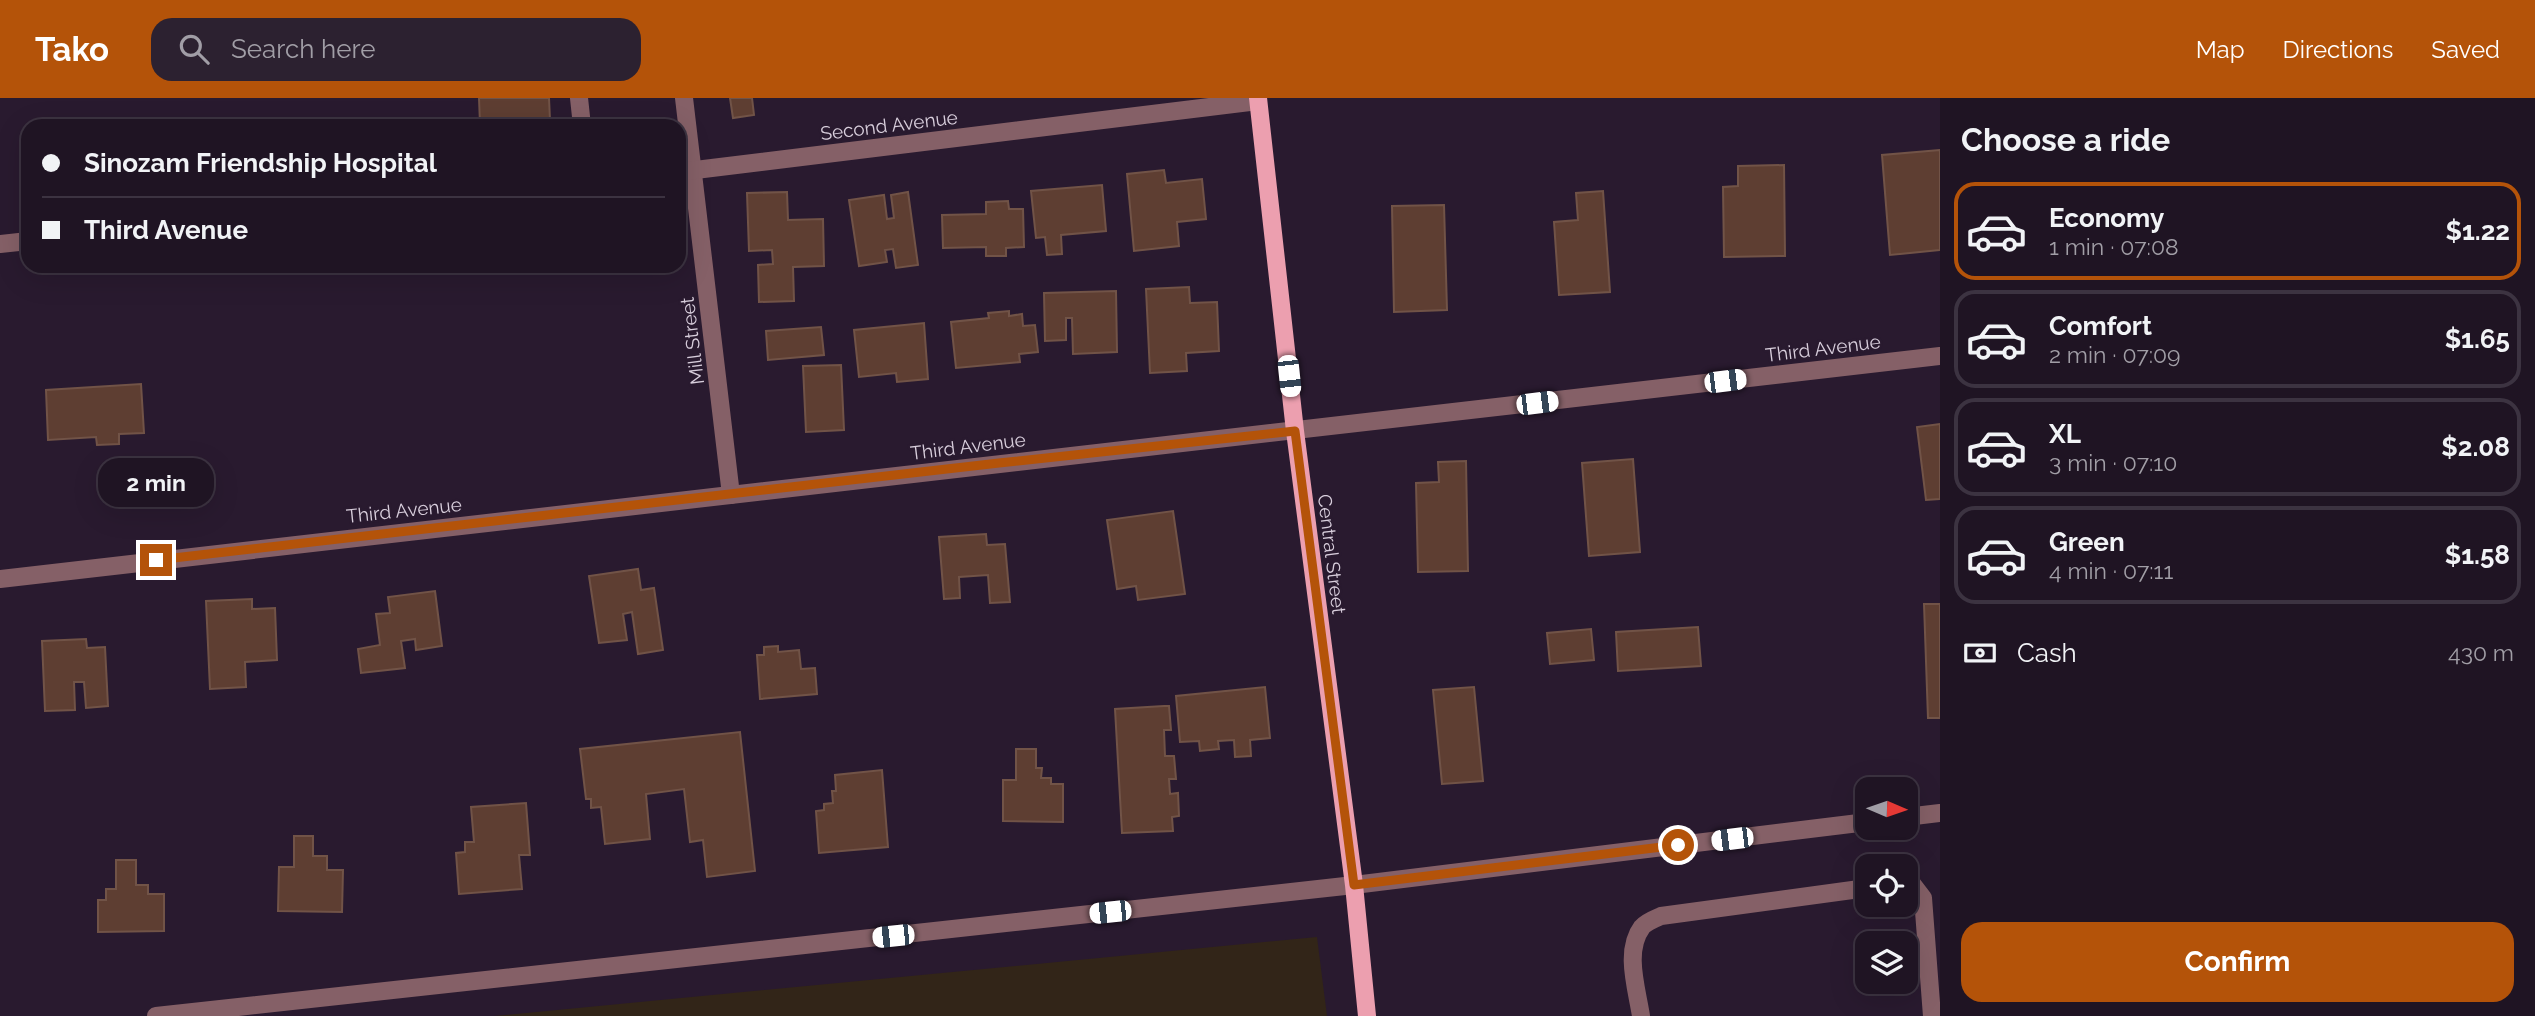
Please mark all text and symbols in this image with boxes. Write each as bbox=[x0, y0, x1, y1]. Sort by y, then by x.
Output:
search box bbox=[151, 18, 641, 81]
text: Tako bbox=[35, 30, 109, 69]
icon: search bbox=[175, 30, 213, 68]
text: Search here bbox=[231, 34, 375, 64]
text: Map bbox=[2196, 35, 2245, 64]
text: Directions bbox=[2283, 35, 2393, 64]
text: Saved bbox=[2431, 35, 2500, 64]
street label: Second Avenue bbox=[819, 106, 959, 144]
text: Choose a ride bbox=[1961, 121, 2170, 158]
text: Sinozam Friendship Hospital bbox=[84, 148, 437, 178]
icon: car bbox=[1965, 200, 2028, 263]
text: Economy bbox=[2049, 203, 2164, 233]
text: Third Avenue bbox=[84, 215, 248, 245]
text: $1.22 bbox=[2445, 216, 2510, 246]
text: 1 min · 07:08 bbox=[2049, 233, 2179, 260]
street label: Mill Street bbox=[676, 295, 708, 386]
icon: car bbox=[1965, 308, 2028, 371]
text: Comfort bbox=[2049, 311, 2152, 341]
text: $1.65 bbox=[2445, 324, 2510, 354]
street label: Third Avenue bbox=[1764, 330, 1882, 366]
text: 2 min · 07:09 bbox=[2049, 341, 2181, 368]
car bbox=[1277, 354, 1302, 398]
car bbox=[1703, 368, 1748, 394]
car bbox=[1515, 390, 1560, 416]
icon: car bbox=[1965, 416, 2028, 479]
text: XL bbox=[2049, 419, 2081, 449]
street label: Third Avenue bbox=[909, 428, 1027, 464]
text: $2.08 bbox=[2441, 432, 2510, 462]
text: 3 min · 07:10 bbox=[2049, 449, 2177, 476]
callout: 2 min bbox=[98, 458, 214, 508]
text: 2 min bbox=[126, 469, 186, 496]
street label: Third Avenue bbox=[345, 493, 463, 527]
street label: Central Street bbox=[1314, 493, 1350, 616]
icon: car bbox=[1965, 524, 2028, 587]
text: Green bbox=[2049, 527, 2125, 557]
text: $1.58 bbox=[2445, 540, 2510, 570]
route end bbox=[140, 544, 172, 576]
text: 4 min · 07:11 bbox=[2049, 557, 2173, 584]
icon: cash bbox=[1961, 634, 1999, 672]
text: Cash bbox=[2017, 638, 2077, 668]
text: 430 m bbox=[2448, 639, 2514, 666]
north arrow bbox=[1855, 777, 1918, 840]
map controls bbox=[1855, 777, 1918, 994]
car bbox=[1710, 826, 1755, 852]
route start bbox=[1662, 829, 1694, 861]
button: locate bbox=[1855, 854, 1918, 917]
car bbox=[1089, 899, 1132, 925]
button: Confirm bbox=[1961, 922, 2514, 1002]
car bbox=[872, 923, 915, 949]
button: layers bbox=[1855, 931, 1918, 994]

